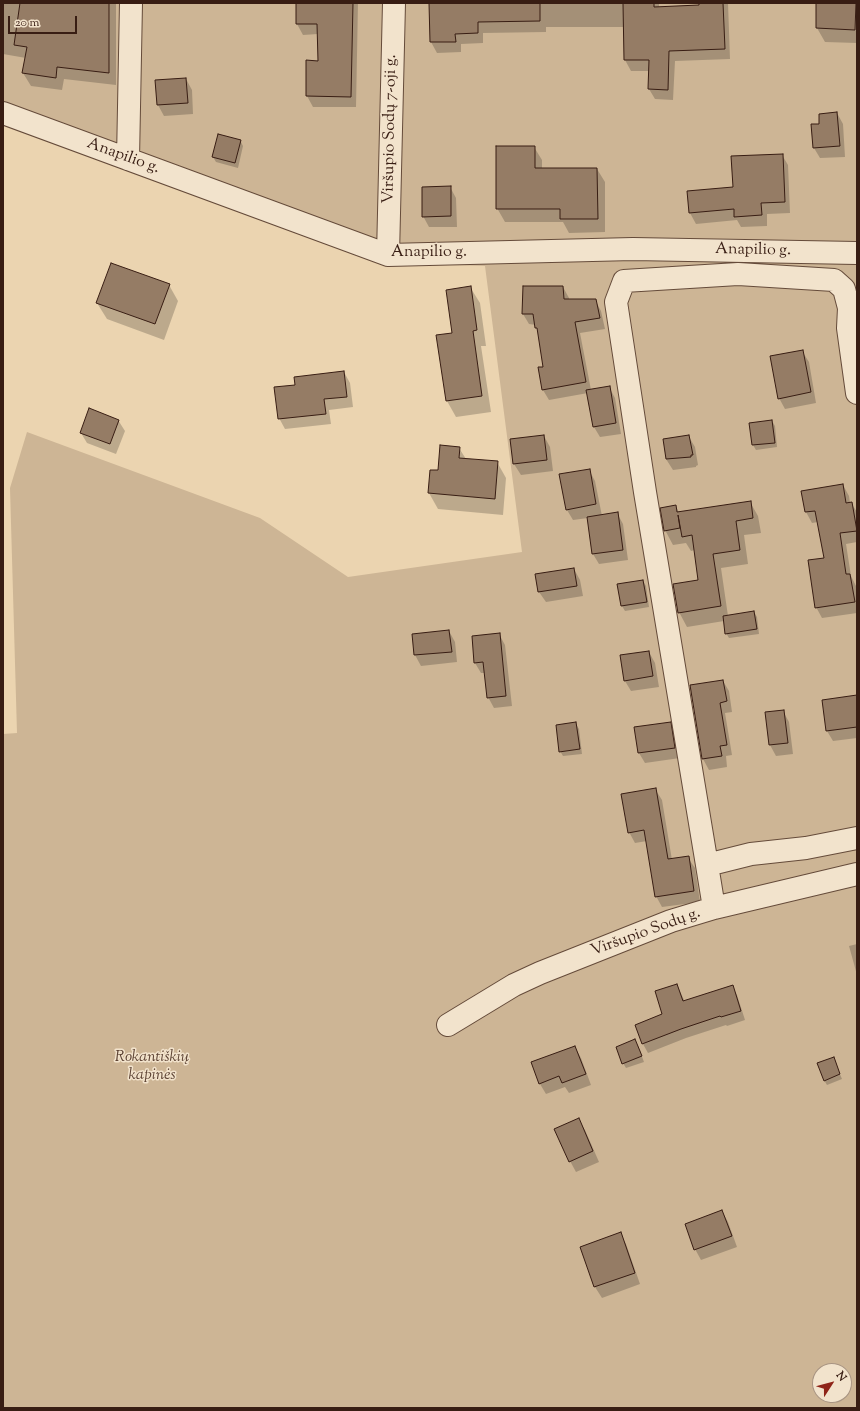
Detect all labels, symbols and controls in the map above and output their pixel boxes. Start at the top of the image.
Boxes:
scale bar [10,8,79,34]
text: 20 m [15,14,39,32]
street label: Viršupio Sodų 7-oji g. [380,54,402,204]
street label: Anapilio g. [84,135,162,179]
street label: Anapilio g. [715,241,791,261]
street label: Anapilio g. [391,243,467,263]
street label: Viršupio Sodų g. [589,904,703,962]
park label: Rokantiškių kapinės [115,1048,189,1086]
north arrow [812,1363,852,1403]
text: N [832,1368,850,1385]

